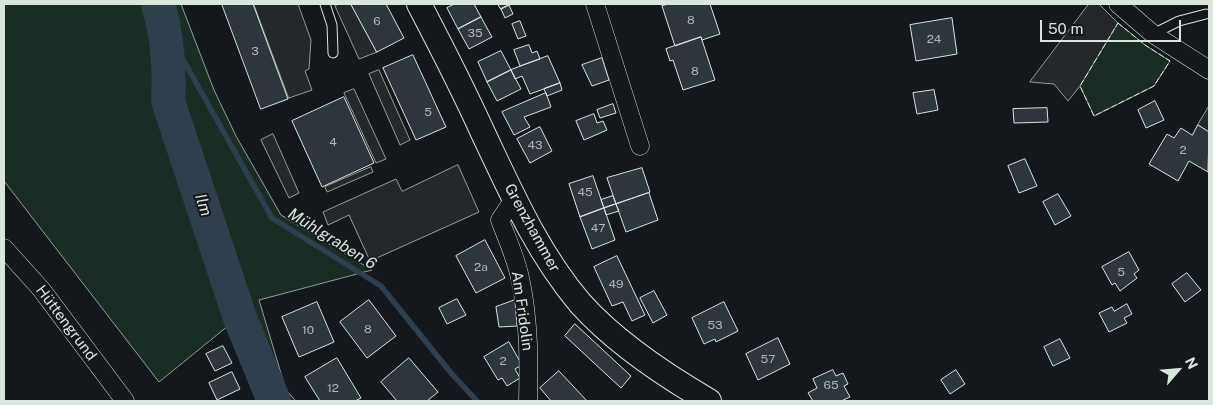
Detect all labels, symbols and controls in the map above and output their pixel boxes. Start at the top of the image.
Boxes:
scale bar [1043,10,1184,42]
house number: 8 [687,13,695,27]
house number: 6 [373,14,381,28]
text: 50 m [1048,20,1083,37]
house number: 35 [467,26,483,40]
house number: 24 [927,32,941,46]
house number: 3 [251,44,259,58]
house number: 8 [691,64,699,78]
house number: 5 [424,105,432,119]
house number: 4 [329,135,337,149]
house number: 43 [527,138,543,152]
house number: 2 [1179,143,1187,157]
street label: Grenzhammer [500,181,564,275]
house number: 45 [577,185,593,199]
water label: Ilm [190,191,216,219]
water label: Mühlgraben 6 [284,204,380,274]
house number: 47 [591,221,605,235]
house number: 2a [474,260,488,274]
house number: 5 [1117,265,1125,279]
street label: Am Fridolin [508,270,536,352]
house number: 49 [608,277,624,291]
street label: Hüttengrund [32,282,100,364]
house number: 53 [707,318,723,332]
house number: 8 [364,322,372,336]
house number: 10 [302,323,314,337]
north arrow [1153,345,1203,395]
house number: 57 [761,352,775,366]
house number: 2 [499,354,507,368]
text: N [1182,355,1201,372]
house number: 65 [823,378,839,392]
house number: 12 [327,381,339,395]

